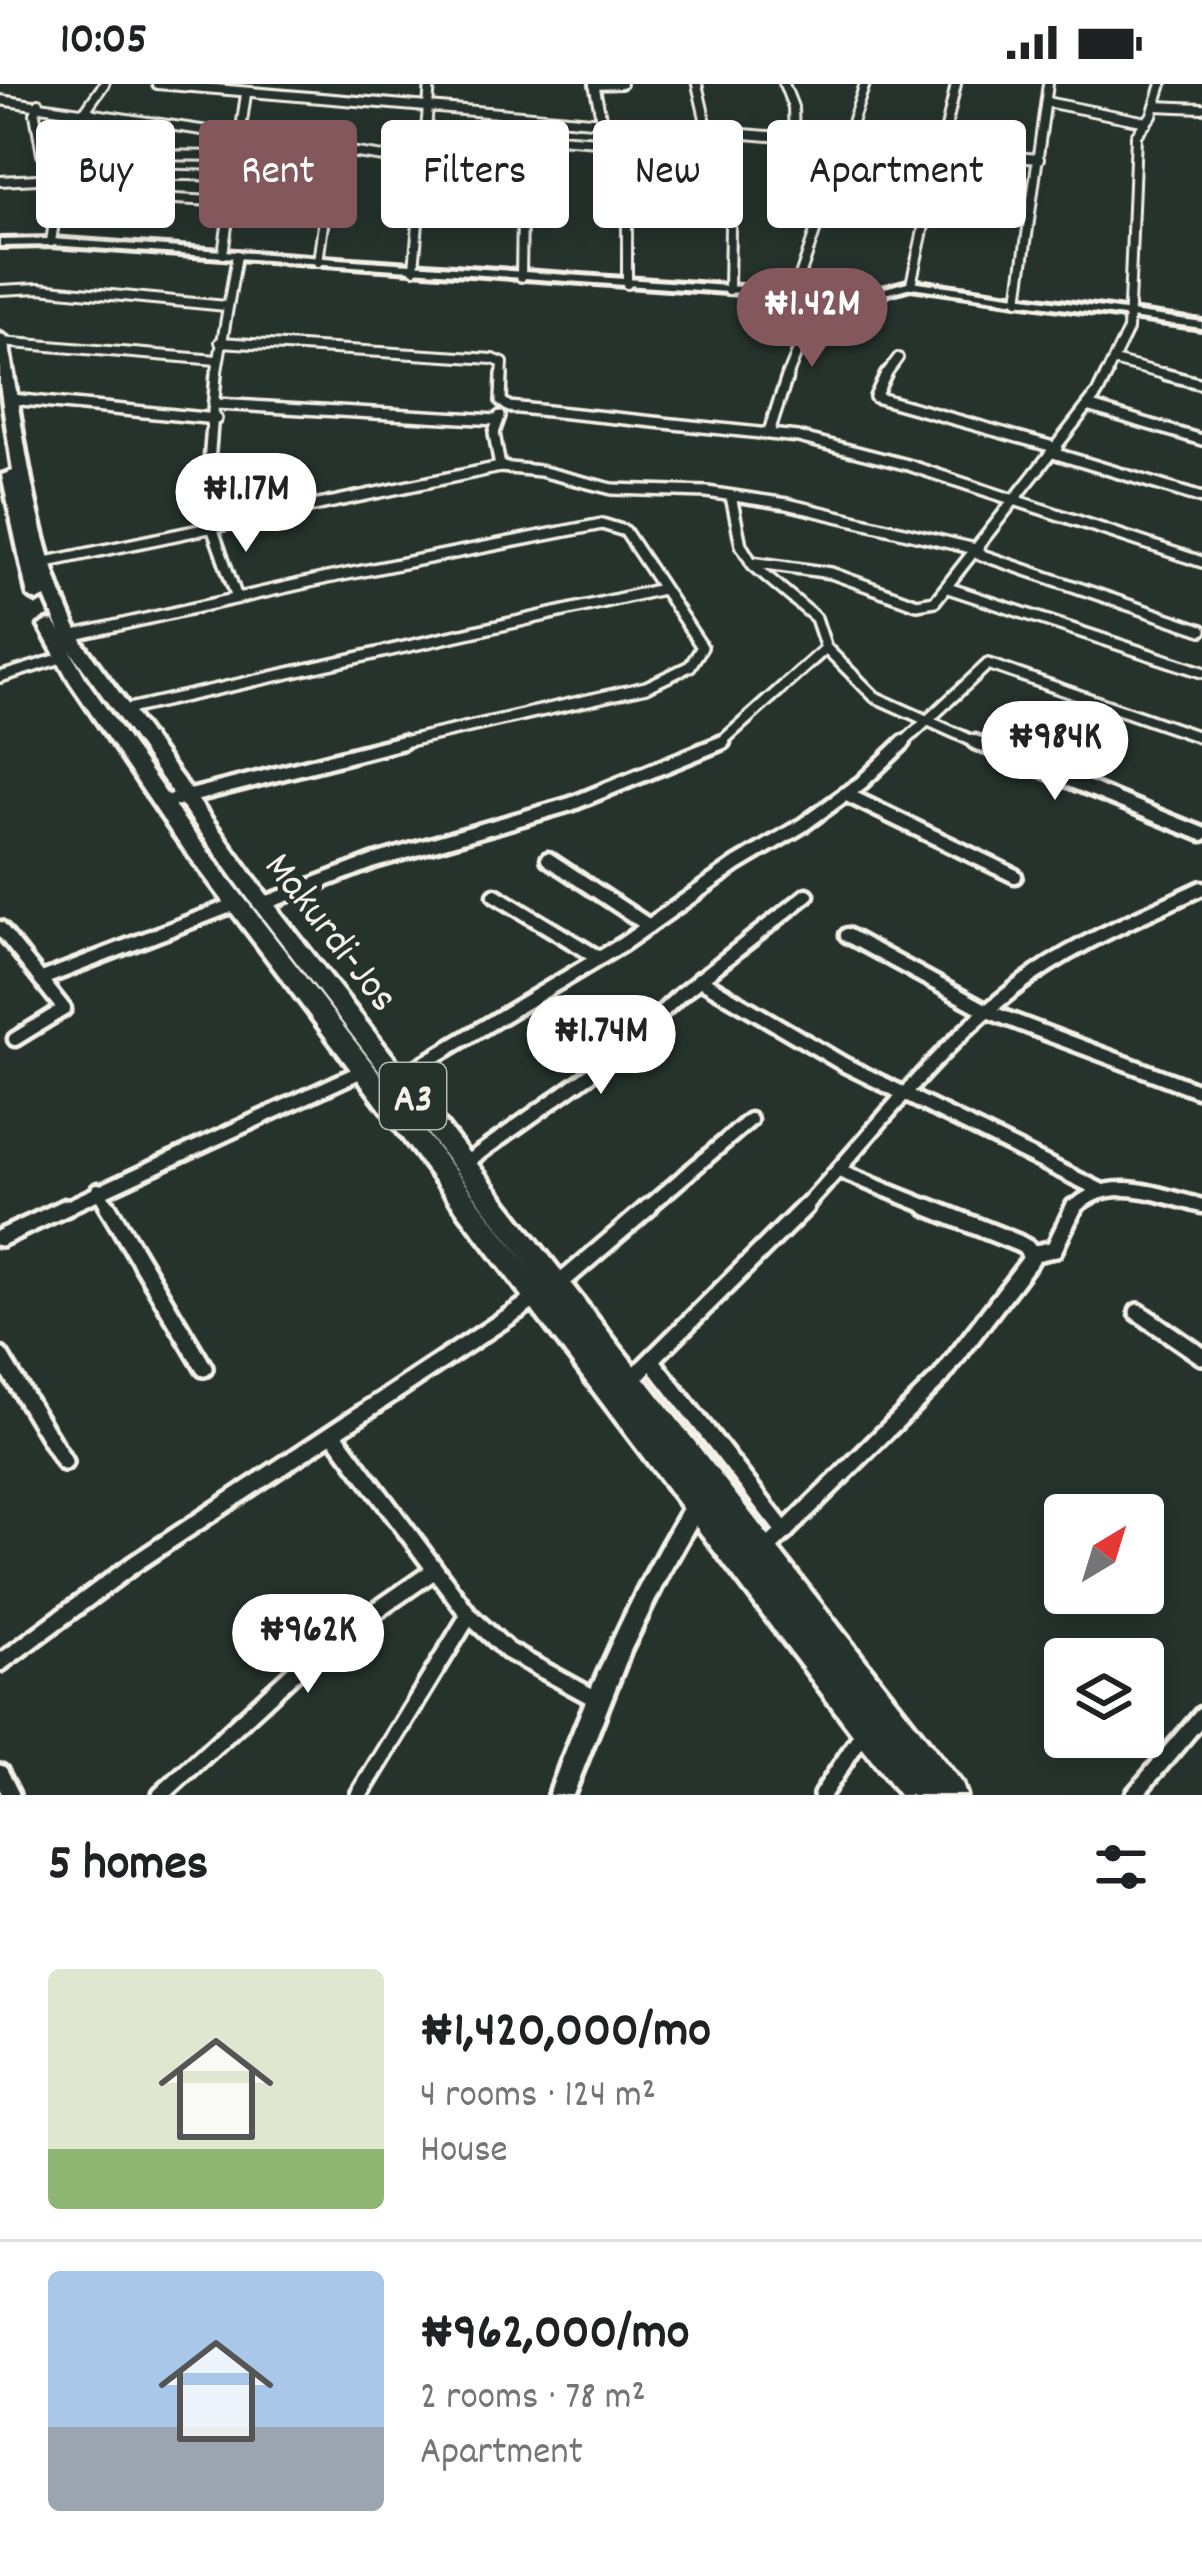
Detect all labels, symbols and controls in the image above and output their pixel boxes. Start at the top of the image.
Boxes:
text: 10:05 [60,10,147,74]
chip: Buy [36,120,175,228]
chip: Rent [199,120,357,228]
chip: Filters [381,120,569,228]
chip: New [593,120,743,228]
chip: Apartment [767,120,1026,228]
pin: ₦1.42M [714,268,910,370]
text: ₦1.42M [764,279,860,334]
pin: ₦1.17M [148,453,344,555]
text: ₦1.17M [202,464,290,519]
pin: ₦984K [971,701,1139,803]
text: ₦984K [1008,712,1102,767]
street label: Makurdi-Jos [247,842,410,1027]
pin: ₦1.74M [503,995,699,1097]
text: ₦1.74M [554,1006,648,1061]
road number: A3 [380,1063,446,1129]
north arrow [1044,1494,1164,1614]
map controls [1044,1494,1164,1758]
pin: ₦962K [224,1594,392,1696]
text: ₦962K [259,1605,357,1660]
button: layers [1044,1638,1164,1758]
text: 5 homes [48,1831,208,1903]
icon: filters [1088,1834,1154,1900]
text: ₦1,420,000/mo [420,1998,711,2070]
icon: home [144,2017,288,2161]
text: 4 rooms · 124 m² [420,2070,656,2125]
text: House [420,2125,508,2180]
text: ₦962,000/mo [420,2300,690,2372]
icon: home [144,2319,288,2463]
text: 2 rooms · 78 m² [420,2372,646,2427]
text: Apartment [420,2427,583,2482]

